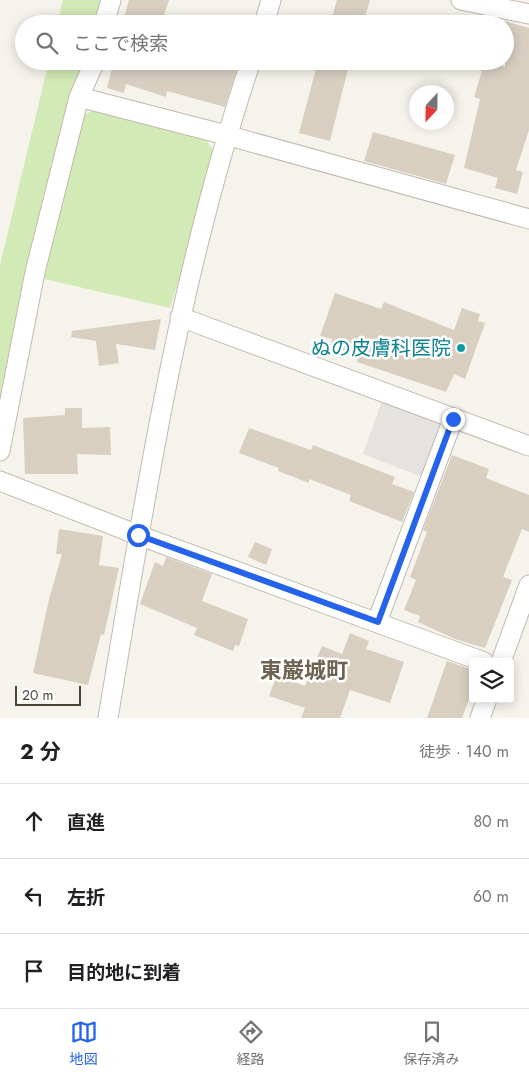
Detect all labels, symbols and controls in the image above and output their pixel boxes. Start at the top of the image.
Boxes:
search box [15,15,514,70]
icon: search [33,29,61,57]
text: ここで検索 [73,30,168,57]
north arrow [409,85,454,130]
place label: ぬの皮膚科医院 [311,334,451,363]
marker: ぬの皮膚科医院 [455,342,467,354]
route end [442,408,465,431]
route start [127,524,150,547]
district label: 東巌城町 [260,654,348,686]
map controls [469,658,514,703]
button: layers [469,658,514,703]
scale bar [15,683,81,706]
text: 20 m [22,685,54,705]
text: 2 分 [20,737,61,767]
text: 徒歩 · 140 m [419,740,509,763]
icon: ahead [20,807,48,835]
text: 直進 [67,809,105,836]
text: 80 m [473,810,509,833]
icon: left [20,882,48,910]
text: 左折 [67,884,105,911]
text: 60 m [473,885,509,908]
icon: arrive [20,957,48,985]
text: 目的地に到着 [67,959,181,986]
tab: 地図 [70,1018,98,1069]
tab: 経路 [237,1018,265,1069]
tab: 保存済み [404,1018,460,1069]

